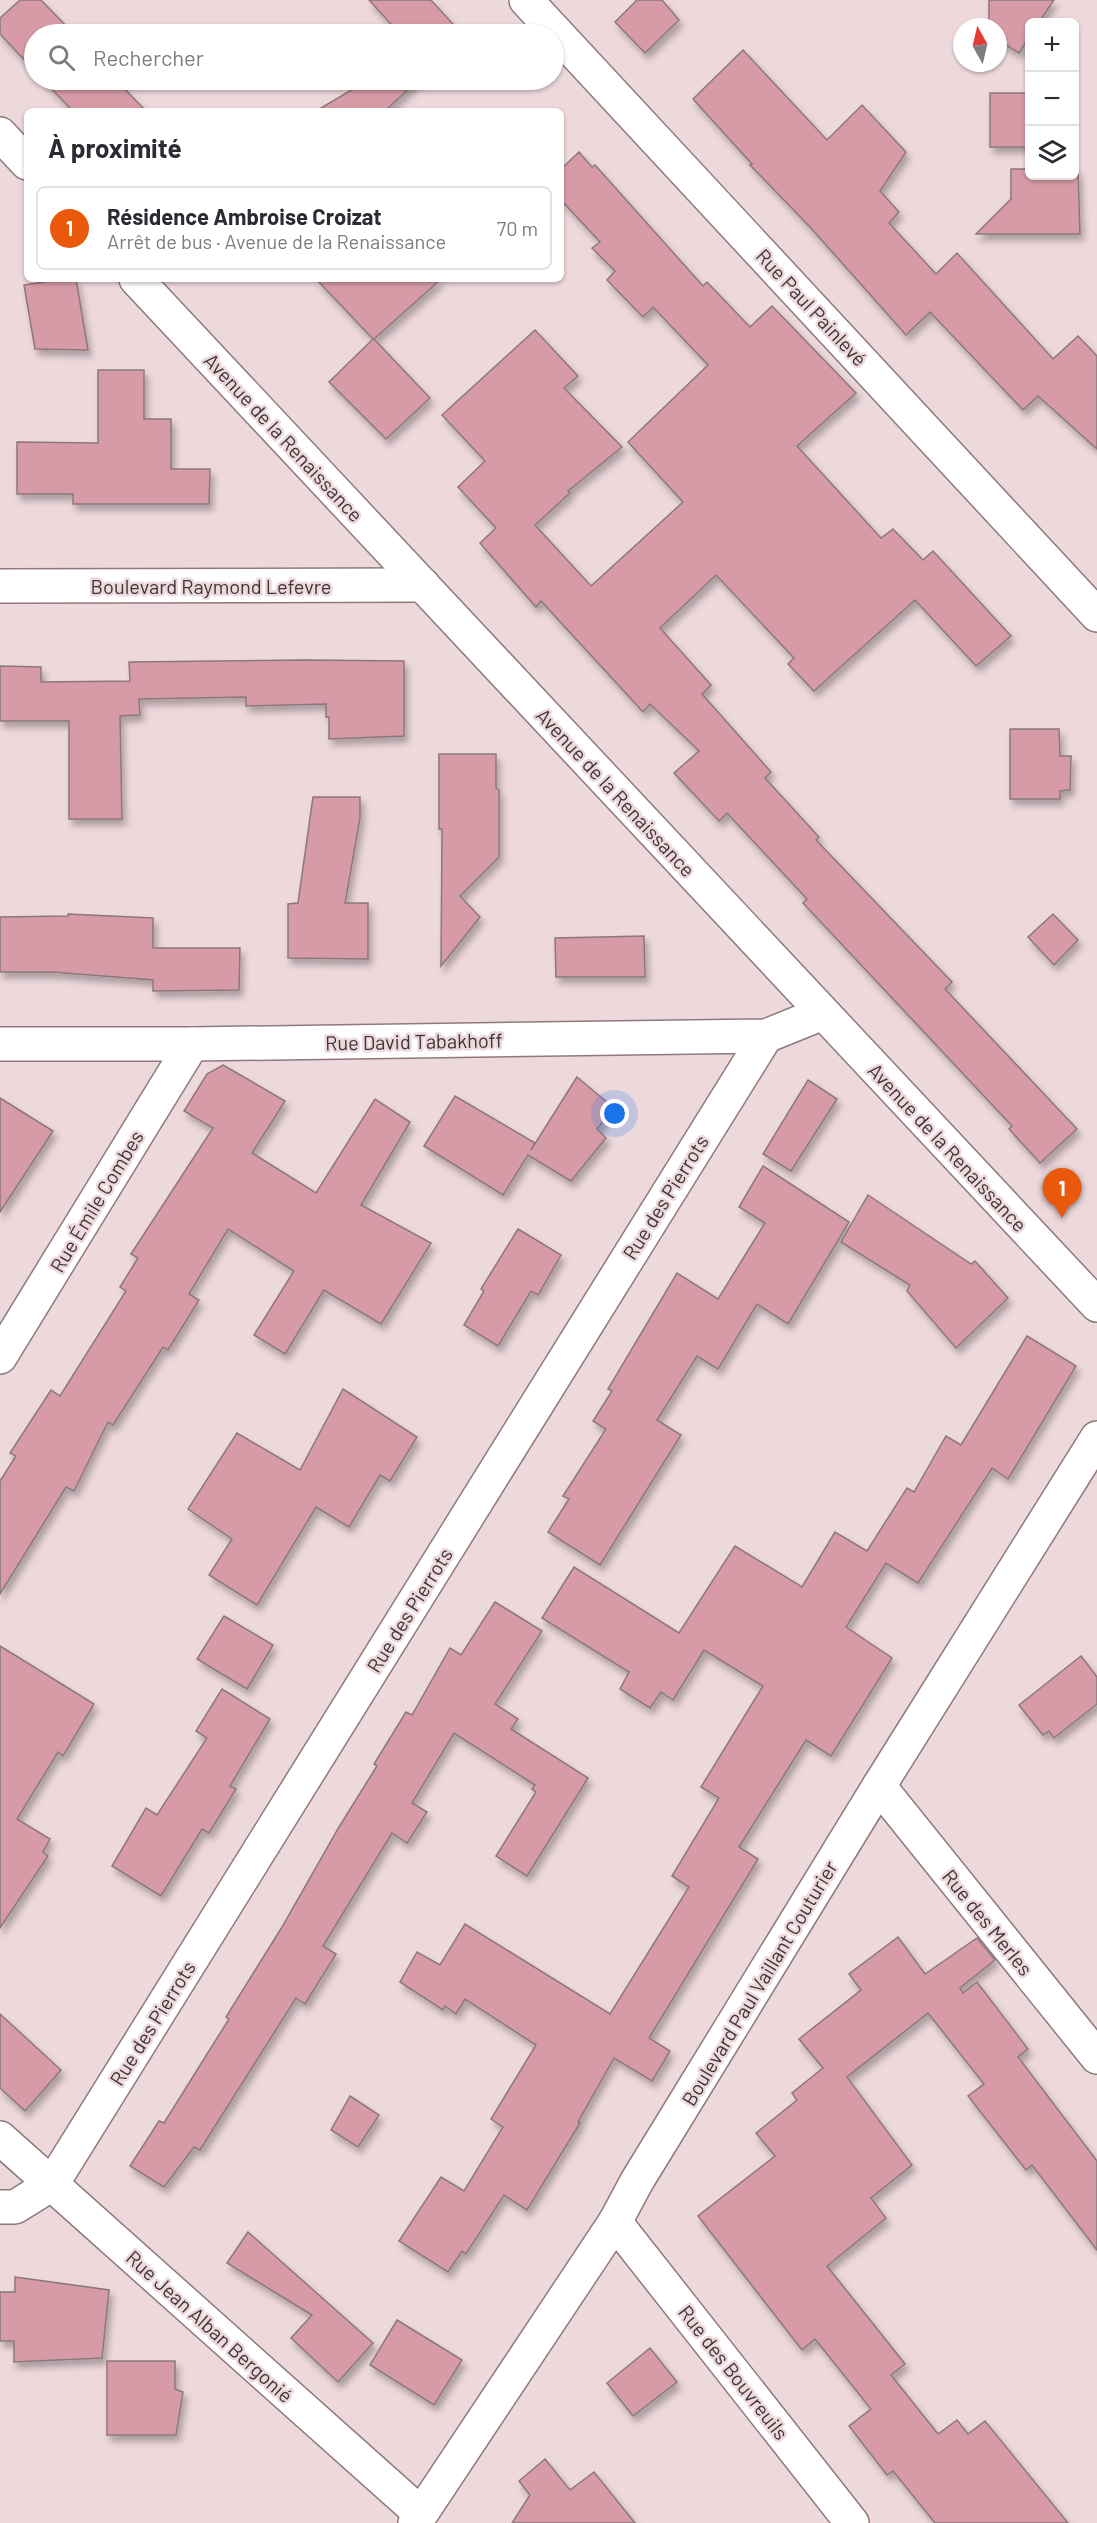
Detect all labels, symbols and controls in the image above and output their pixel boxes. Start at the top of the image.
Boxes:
north arrow [953,18,1007,72]
map controls [1025,18,1079,180]
button: + [1025,18,1079,72]
search box [24,24,564,90]
icon: search [45,41,78,74]
text: Rechercher [93,44,204,70]
button: − [1025,72,1079,126]
button: layers [1025,126,1079,180]
text: À proximité [48,132,182,163]
text: Résidence Ambroise Croizat [107,203,382,229]
text: 1 [66,216,73,240]
text: 70 m [497,216,538,240]
text: Arrêt de bus · Avenue de la Renaissance [107,229,446,253]
street label: Rue Paul Painlevé [752,243,872,371]
street label: Avenue de la Renaissance [200,348,368,526]
street label: Boulevard Raymond Lefevre [91,574,331,598]
street label: Avenue de la Renaissance [532,703,700,881]
street label: Rue David Tabakhoff [325,1027,503,1055]
street label: Avenue de la Renaissance [864,1058,1032,1236]
your location [600,1099,629,1128]
street label: Rue Émile Combes [44,1126,148,1276]
street label: Rue des Pierrots [617,1130,713,1264]
pin: 1 [1042,1168,1082,1218]
street label: Rue des Pierrots [361,1543,457,1677]
street label: Boulevard Paul Vaillant Couturier [676,1856,842,2110]
street label: Rue des Merles [938,1864,1038,1980]
street label: Rue des Pierrots [104,1956,200,2090]
street label: Rue Jean Alban Bergonié [122,2245,298,2407]
street label: Rue des Bouvreuils [674,2300,794,2444]

